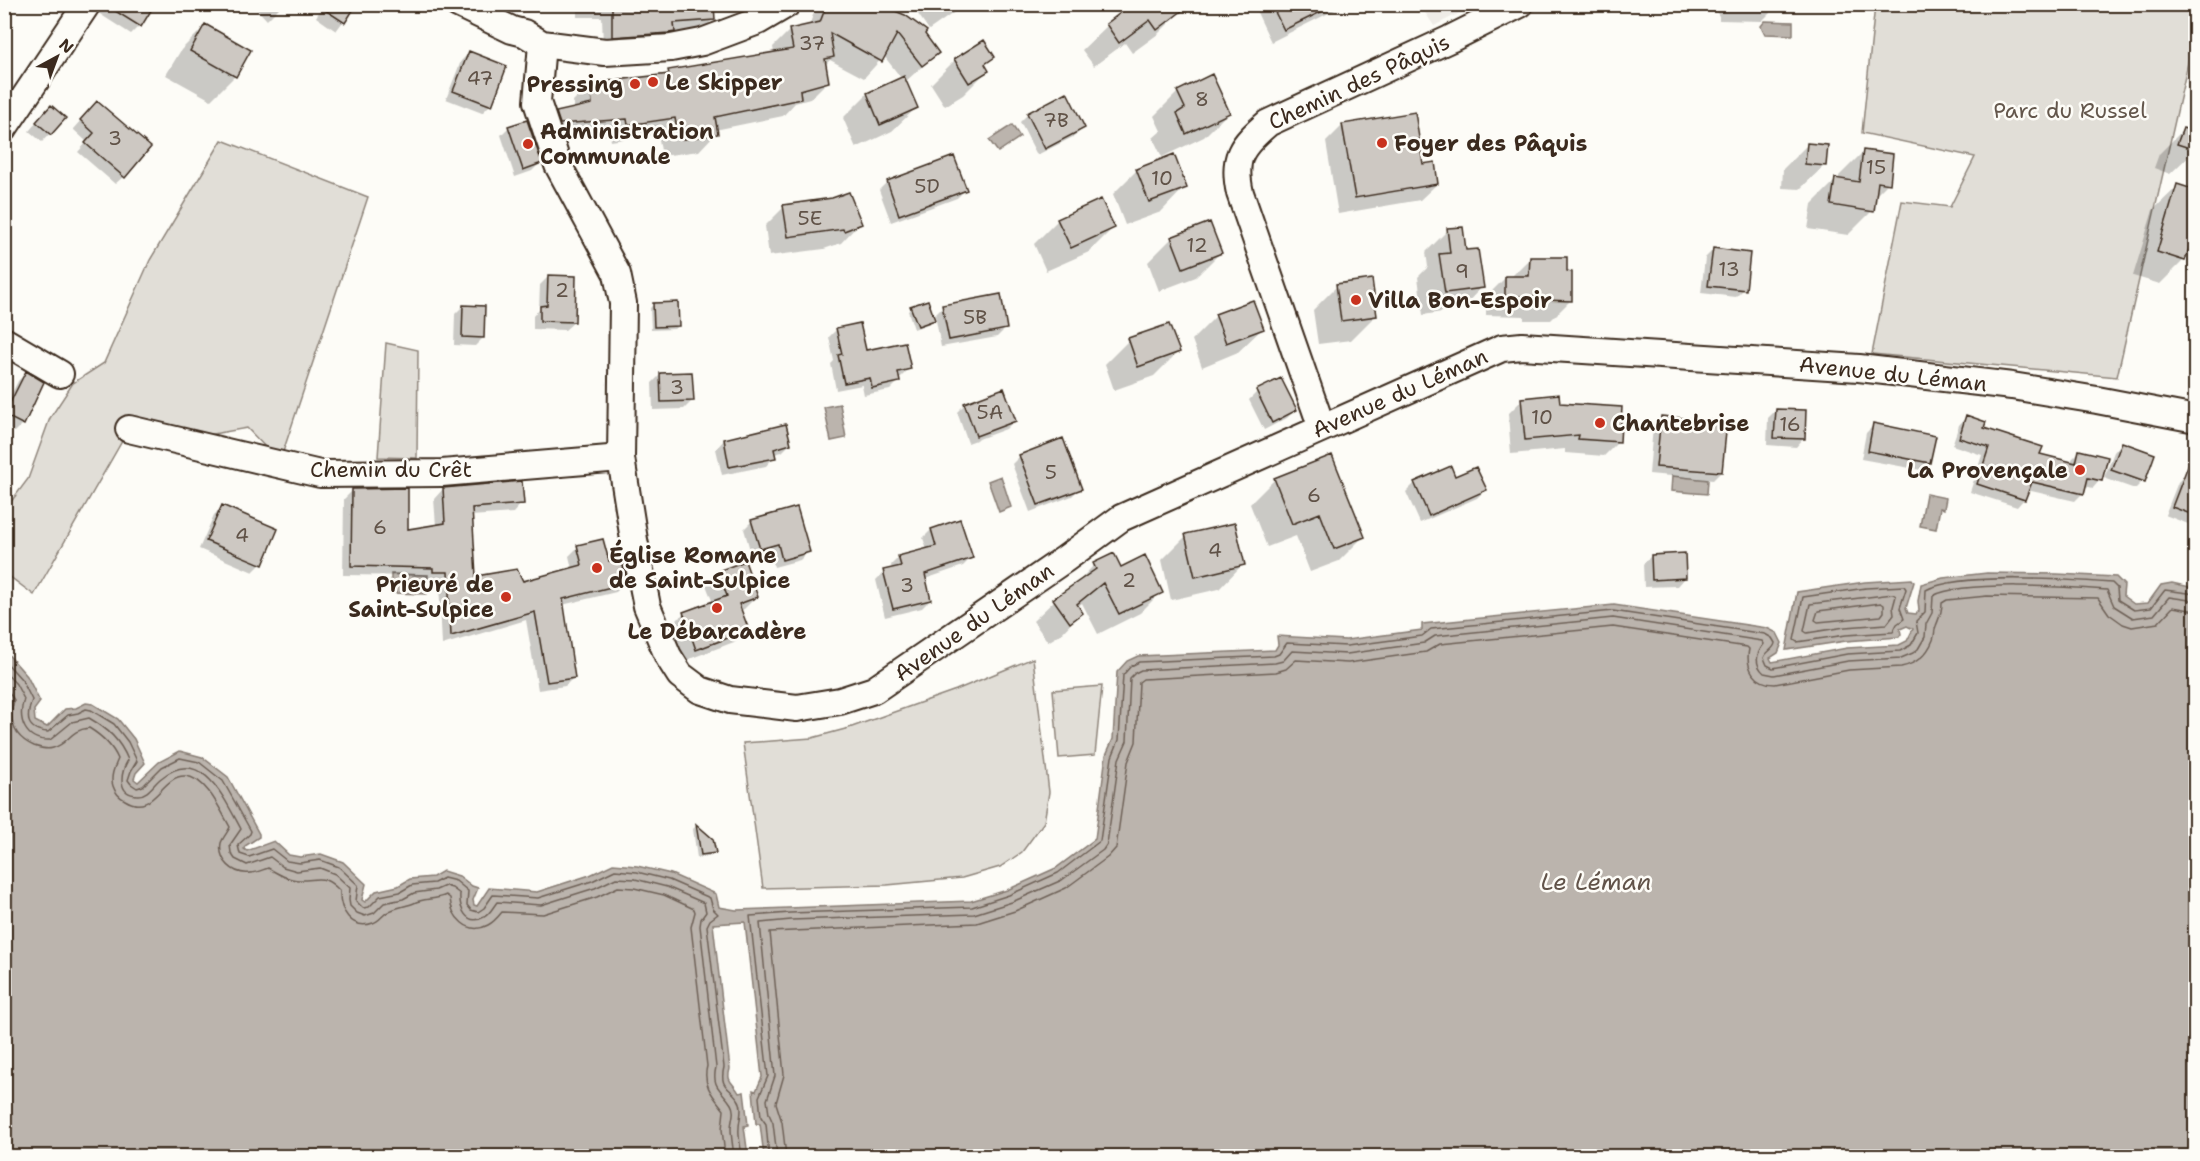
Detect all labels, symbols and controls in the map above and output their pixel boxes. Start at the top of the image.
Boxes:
north arrow [27,27,87,87]
street label: Chemin des Pâquis [1264,27,1454,137]
house number: 37 [799,30,825,56]
text: N [55,34,78,58]
house number: 47 [467,65,493,91]
place label: Le Skipper [665,68,783,97]
place label: Pressing [527,70,623,99]
marker: Le Skipper [646,75,660,89]
marker: Pressing [628,77,642,91]
house number: 8 [1195,86,1209,112]
park label: Parc du Russel [1993,96,2147,125]
house number: 7B [1043,107,1069,133]
place label: Administration Communale [540,117,714,171]
house number: 3 [108,125,122,151]
place label: Foyer des Pâquis [1394,129,1587,158]
marker: Foyer des Pâquis [1375,136,1389,150]
marker: Administration Communale [521,137,535,151]
house number: 15 [1866,154,1886,180]
house number: 10 [1151,165,1173,191]
house number: 5D [914,173,940,199]
house number: 5E [798,205,822,231]
house number: 12 [1186,232,1208,258]
house number: 13 [1718,256,1740,282]
house number: 9 [1455,258,1469,284]
house number: 2 [555,277,569,303]
place label: Villa Bon-Espoir [1368,286,1552,315]
marker: Villa Bon-Espoir [1349,293,1363,307]
house number: 5B [963,304,987,330]
street label: Avenue du Léman [1308,341,1492,445]
street label: Avenue du Léman [1798,350,1988,398]
house number: 3 [670,374,684,400]
house number: 5A [977,399,1003,425]
house number: 10 [1531,404,1553,430]
place label: Chantebrise [1612,409,1750,438]
house number: 16 [1779,411,1801,437]
marker: Chantebrise [1593,416,1607,430]
street label: Chemin du Crêt [310,455,472,484]
place label: La Provençale [1907,456,2068,485]
house number: 5 [1045,459,1057,485]
marker: La Provençale [2073,463,2087,477]
house number: 6 [1307,482,1321,508]
house number: 6 [373,514,387,540]
house number: 4 [235,522,249,548]
house number: 4 [1208,537,1222,563]
place label: Église Romane de Saint-Sulpice [609,539,791,595]
street label: Avenue du Léman [888,556,1060,688]
marker: Église Romane de Saint-Sulpice [590,561,604,575]
house number: 2 [1122,567,1136,593]
place label: Prieuré de Saint-Sulpice [348,570,494,624]
house number: 3 [900,572,914,598]
marker: Prieuré de Saint-Sulpice [499,590,513,604]
marker: Le Débarcadère [710,601,724,615]
place label: Le Débarcadère [628,617,806,646]
water label: Le Léman [1540,866,1652,898]

